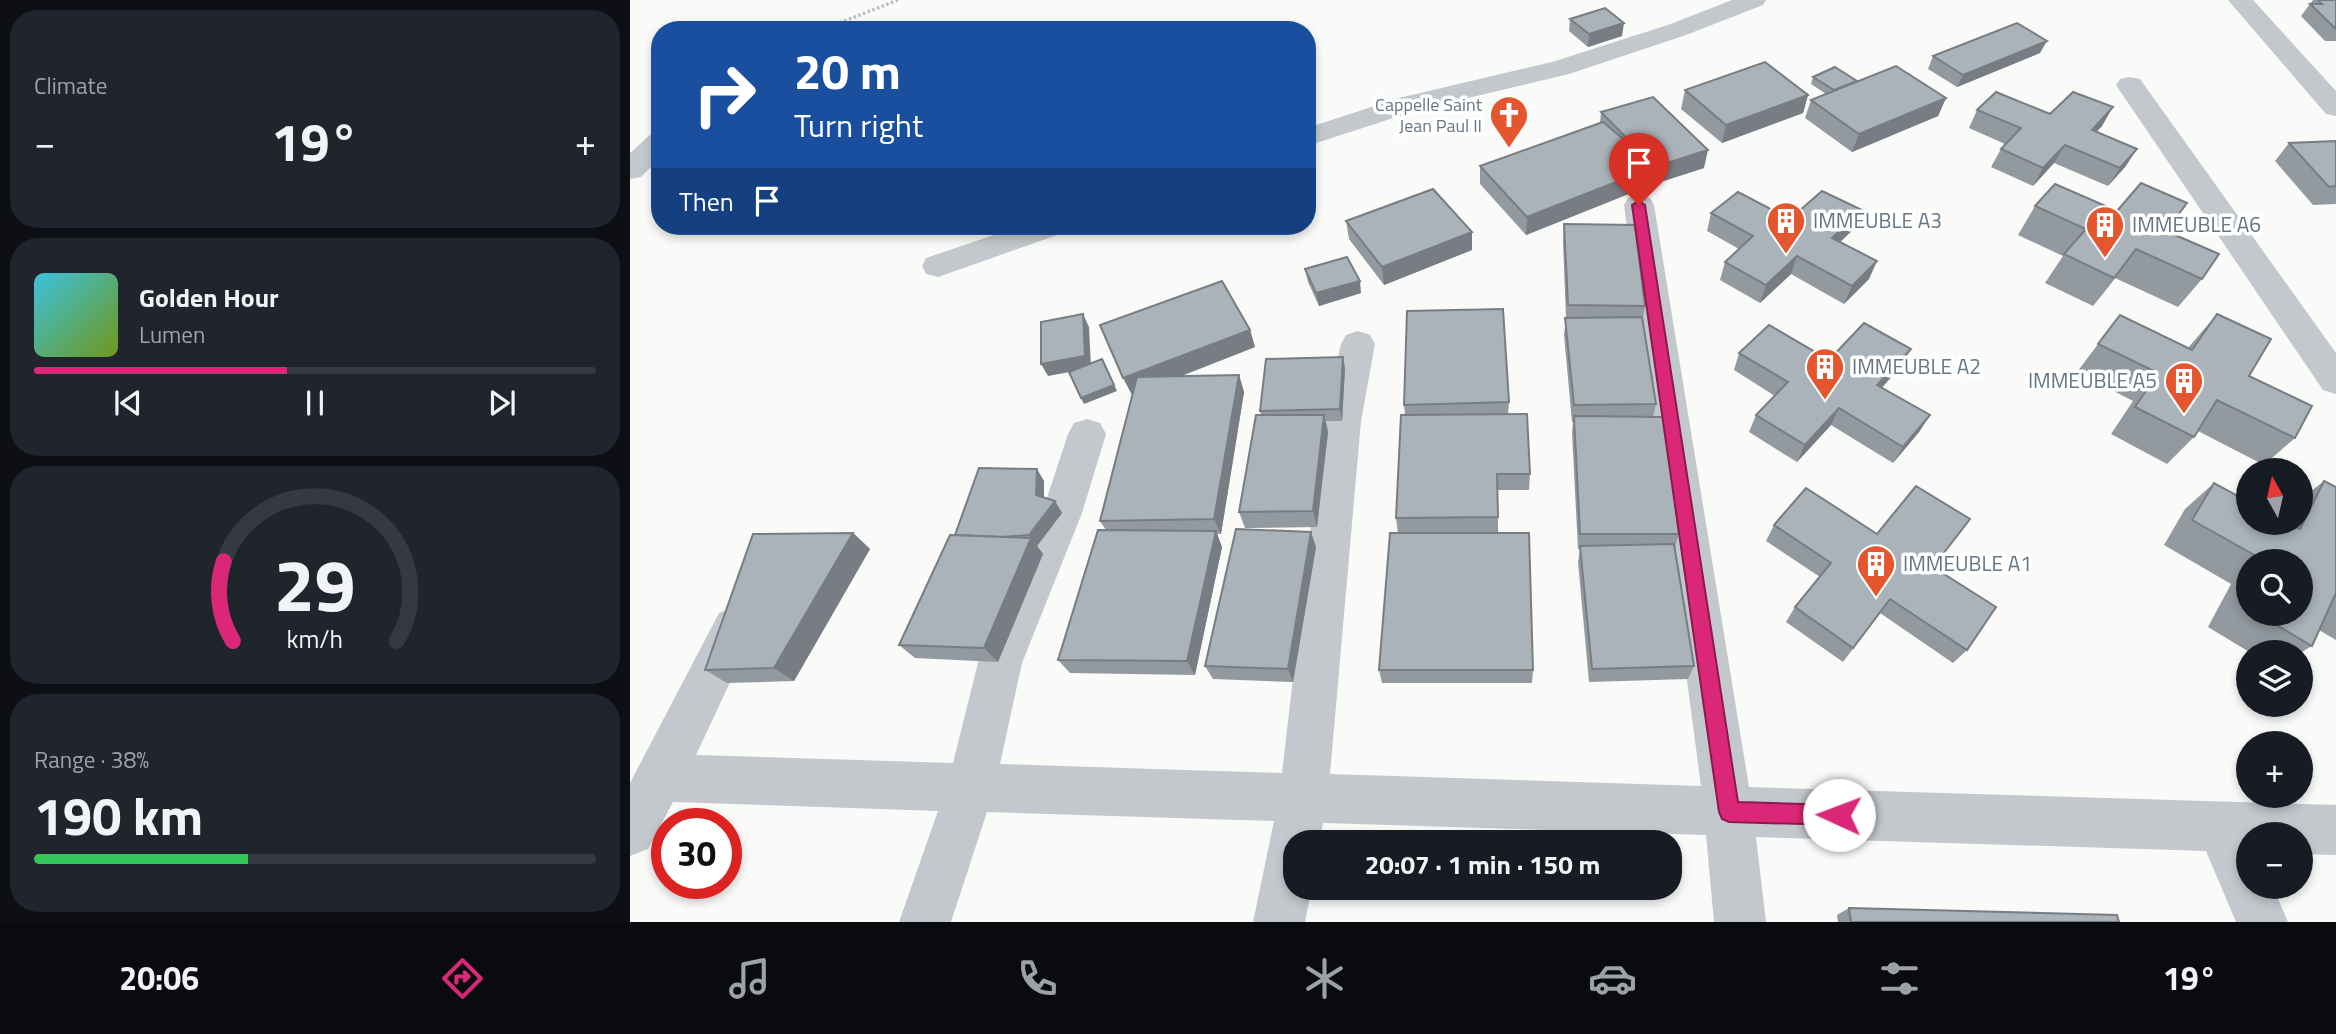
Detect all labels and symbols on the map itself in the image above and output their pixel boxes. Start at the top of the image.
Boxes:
place label: Cappelle Saint Jean Paul II [1375,91,1483,139]
church icon: Cappelle Saint Jean Paul II [1488,94,1530,149]
pin [1609,133,1669,205]
building icon: IMMEUBLE A3 [1765,200,1807,255]
place label: IMMEUBLE A3 [1813,204,1942,236]
building icon: IMMEUBLE A6 [2084,204,2126,259]
place label: IMMEUBLE A6 [2132,208,2261,240]
building icon: IMMEUBLE A2 [1804,346,1846,401]
place label: IMMEUBLE A2 [1852,350,1981,382]
building icon: IMMEUBLE A5 [2163,360,2205,415]
place label: IMMEUBLE A5 [2028,364,2157,396]
north arrow [2236,458,2314,536]
building icon: IMMEUBLE A1 [1855,543,1897,598]
place label: IMMEUBLE A1 [1903,547,2032,579]
position arrow [1802,778,1876,852]
speed limit sign: 30 [651,808,742,899]

